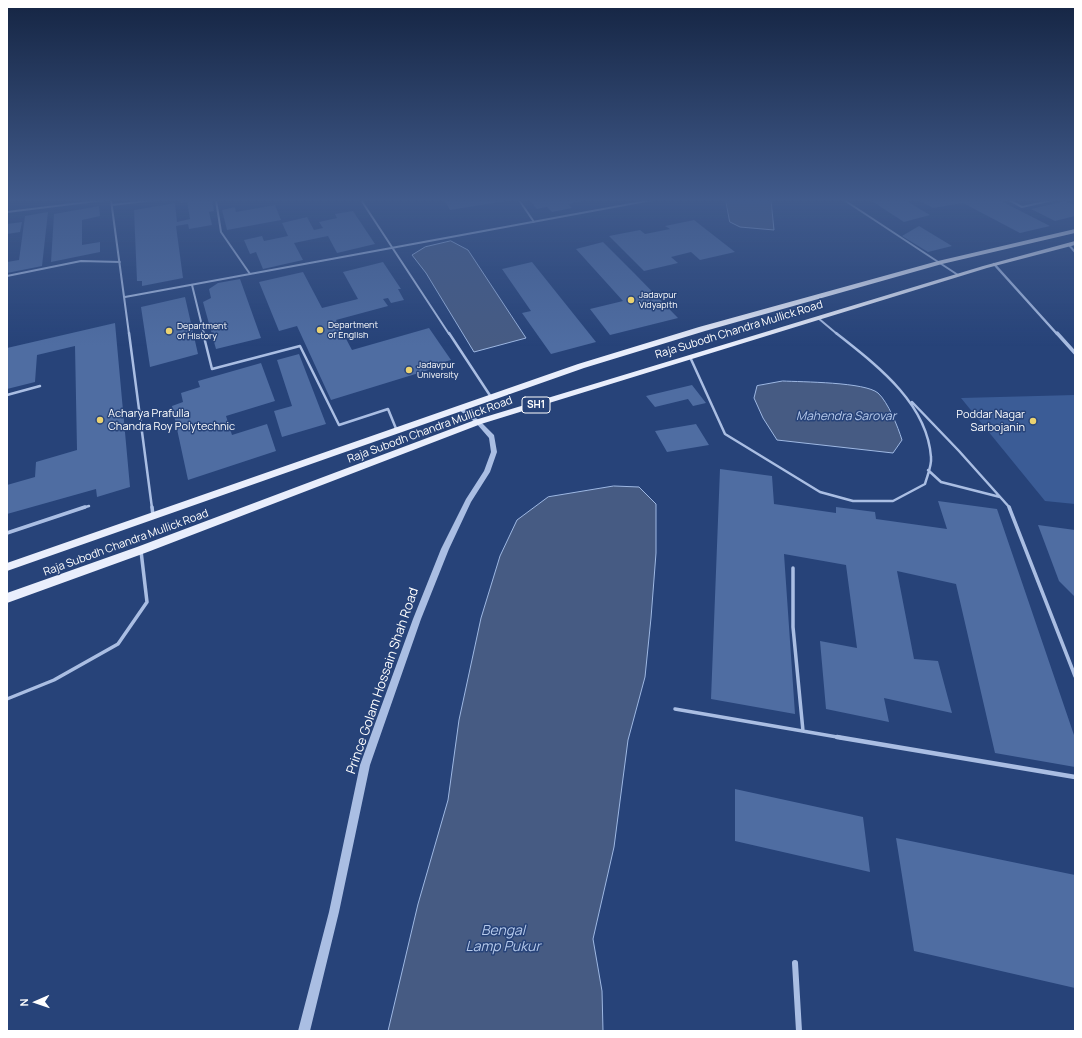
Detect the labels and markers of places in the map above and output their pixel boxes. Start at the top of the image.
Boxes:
place label: Jadavpur Vidyapith [639,290,678,311]
marker: Jadavpur Vidyapith [626,295,636,305]
place label: Department of English [328,320,378,341]
place label: Department of History [177,321,227,342]
marker: Department of English [315,325,325,335]
marker: Department of History [164,326,174,336]
place label: Jadavpur University [417,360,459,381]
marker: Jadavpur University [404,365,414,375]
place label: Acharya Prafulla Chandra Roy Polytechnic [108,407,235,433]
place label: Poddar Nagar Sarbojanin [956,408,1025,434]
marker: Acharya Prafulla Chandra Roy Polytechnic [95,415,105,425]
marker: Poddar Nagar Sarbojanin [1028,416,1038,426]

